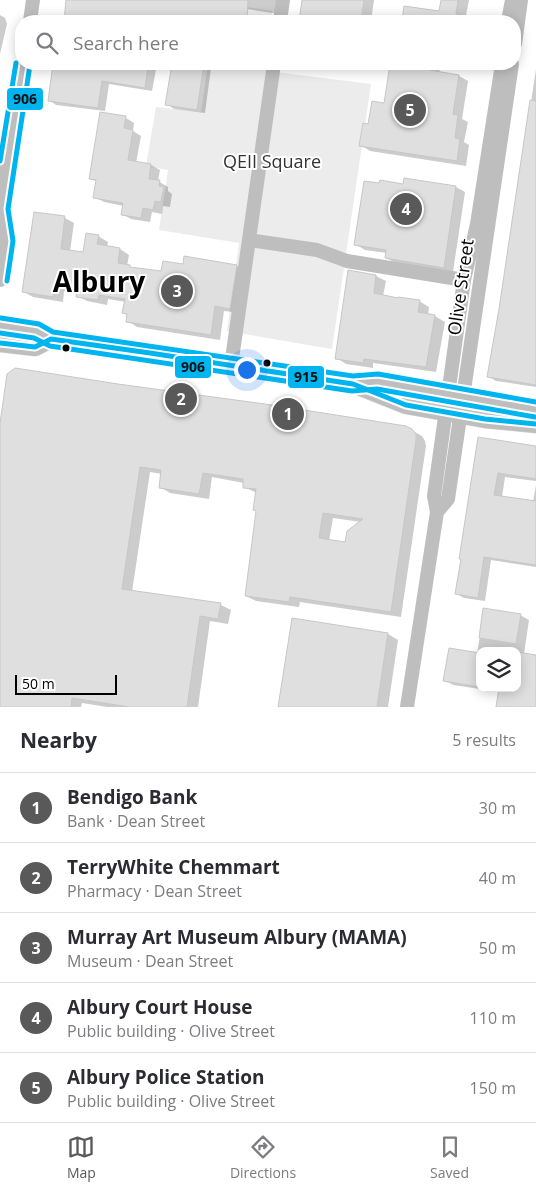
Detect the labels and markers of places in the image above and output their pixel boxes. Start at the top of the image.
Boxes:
pin: 5 [394,91,426,129]
pin: 4 [390,190,422,228]
pin: 3 [161,272,193,310]
unlabelled marker [61,343,71,353]
unlabelled marker [262,358,272,368]
pin: 2 [165,380,197,418]
pin: 1 [272,395,304,433]

